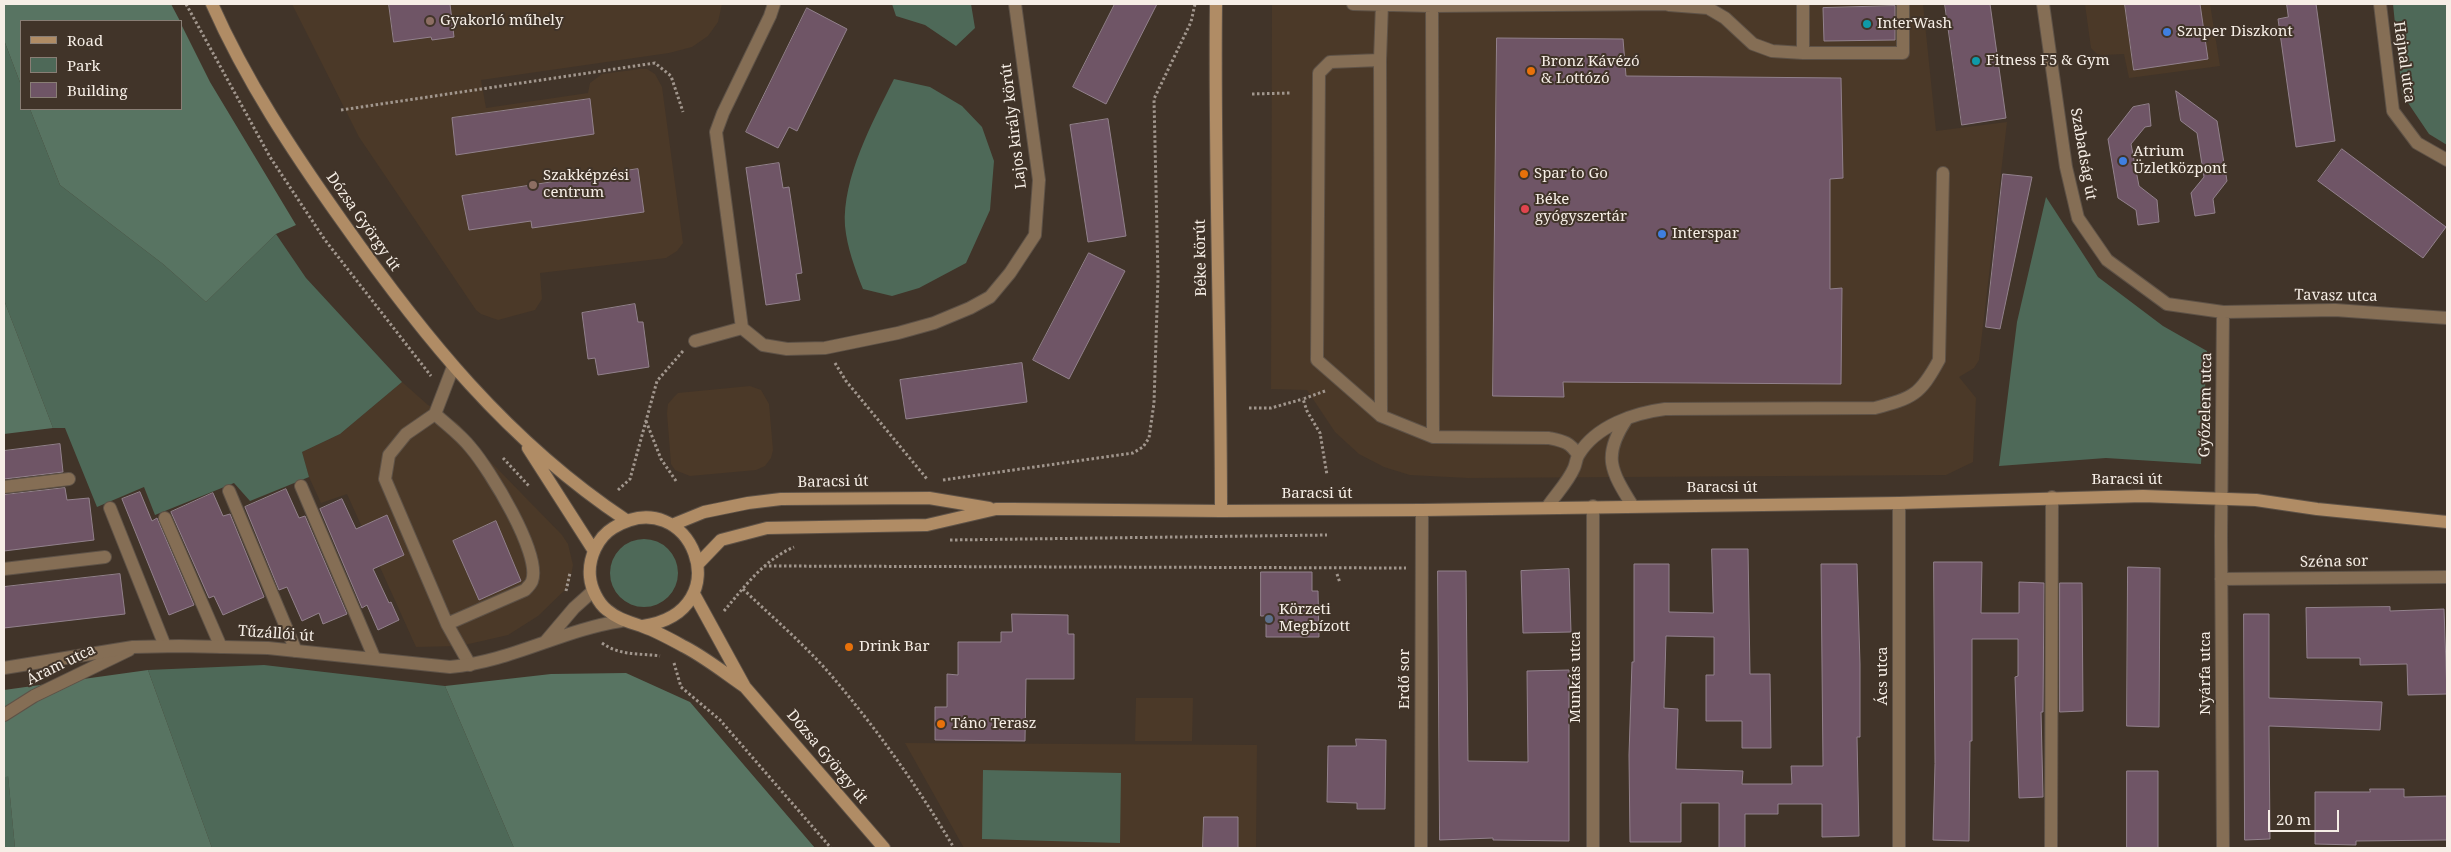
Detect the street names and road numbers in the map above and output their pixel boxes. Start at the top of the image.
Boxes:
street label: Hajnal utca [2389,20,2419,104]
street label: Lajos király körút [997,62,1031,190]
street label: Szabadság út [2066,107,2100,201]
street label: Dózsa György út [322,169,404,275]
street label: Béke körút [1191,219,1211,297]
street label: Tavasz utca [2294,286,2378,306]
street label: Győzelem utca [2196,352,2216,458]
street label: Baracsi út [2091,471,2163,489]
street label: Baracsi út [797,472,869,492]
street label: Baracsi út [1686,479,1758,497]
street label: Baracsi út [1281,485,1353,503]
street label: Széna sor [2300,552,2368,572]
street label: Tűzállói út [237,622,315,646]
street label: Munkás utca [1567,631,1585,723]
street label: Nyárfa utca [2197,631,2215,715]
street label: Áram utca [24,641,98,689]
street label: Ács utca [1874,647,1892,705]
street label: Erdő sor [1396,649,1414,709]
street label: Dózsa György út [783,707,871,807]

